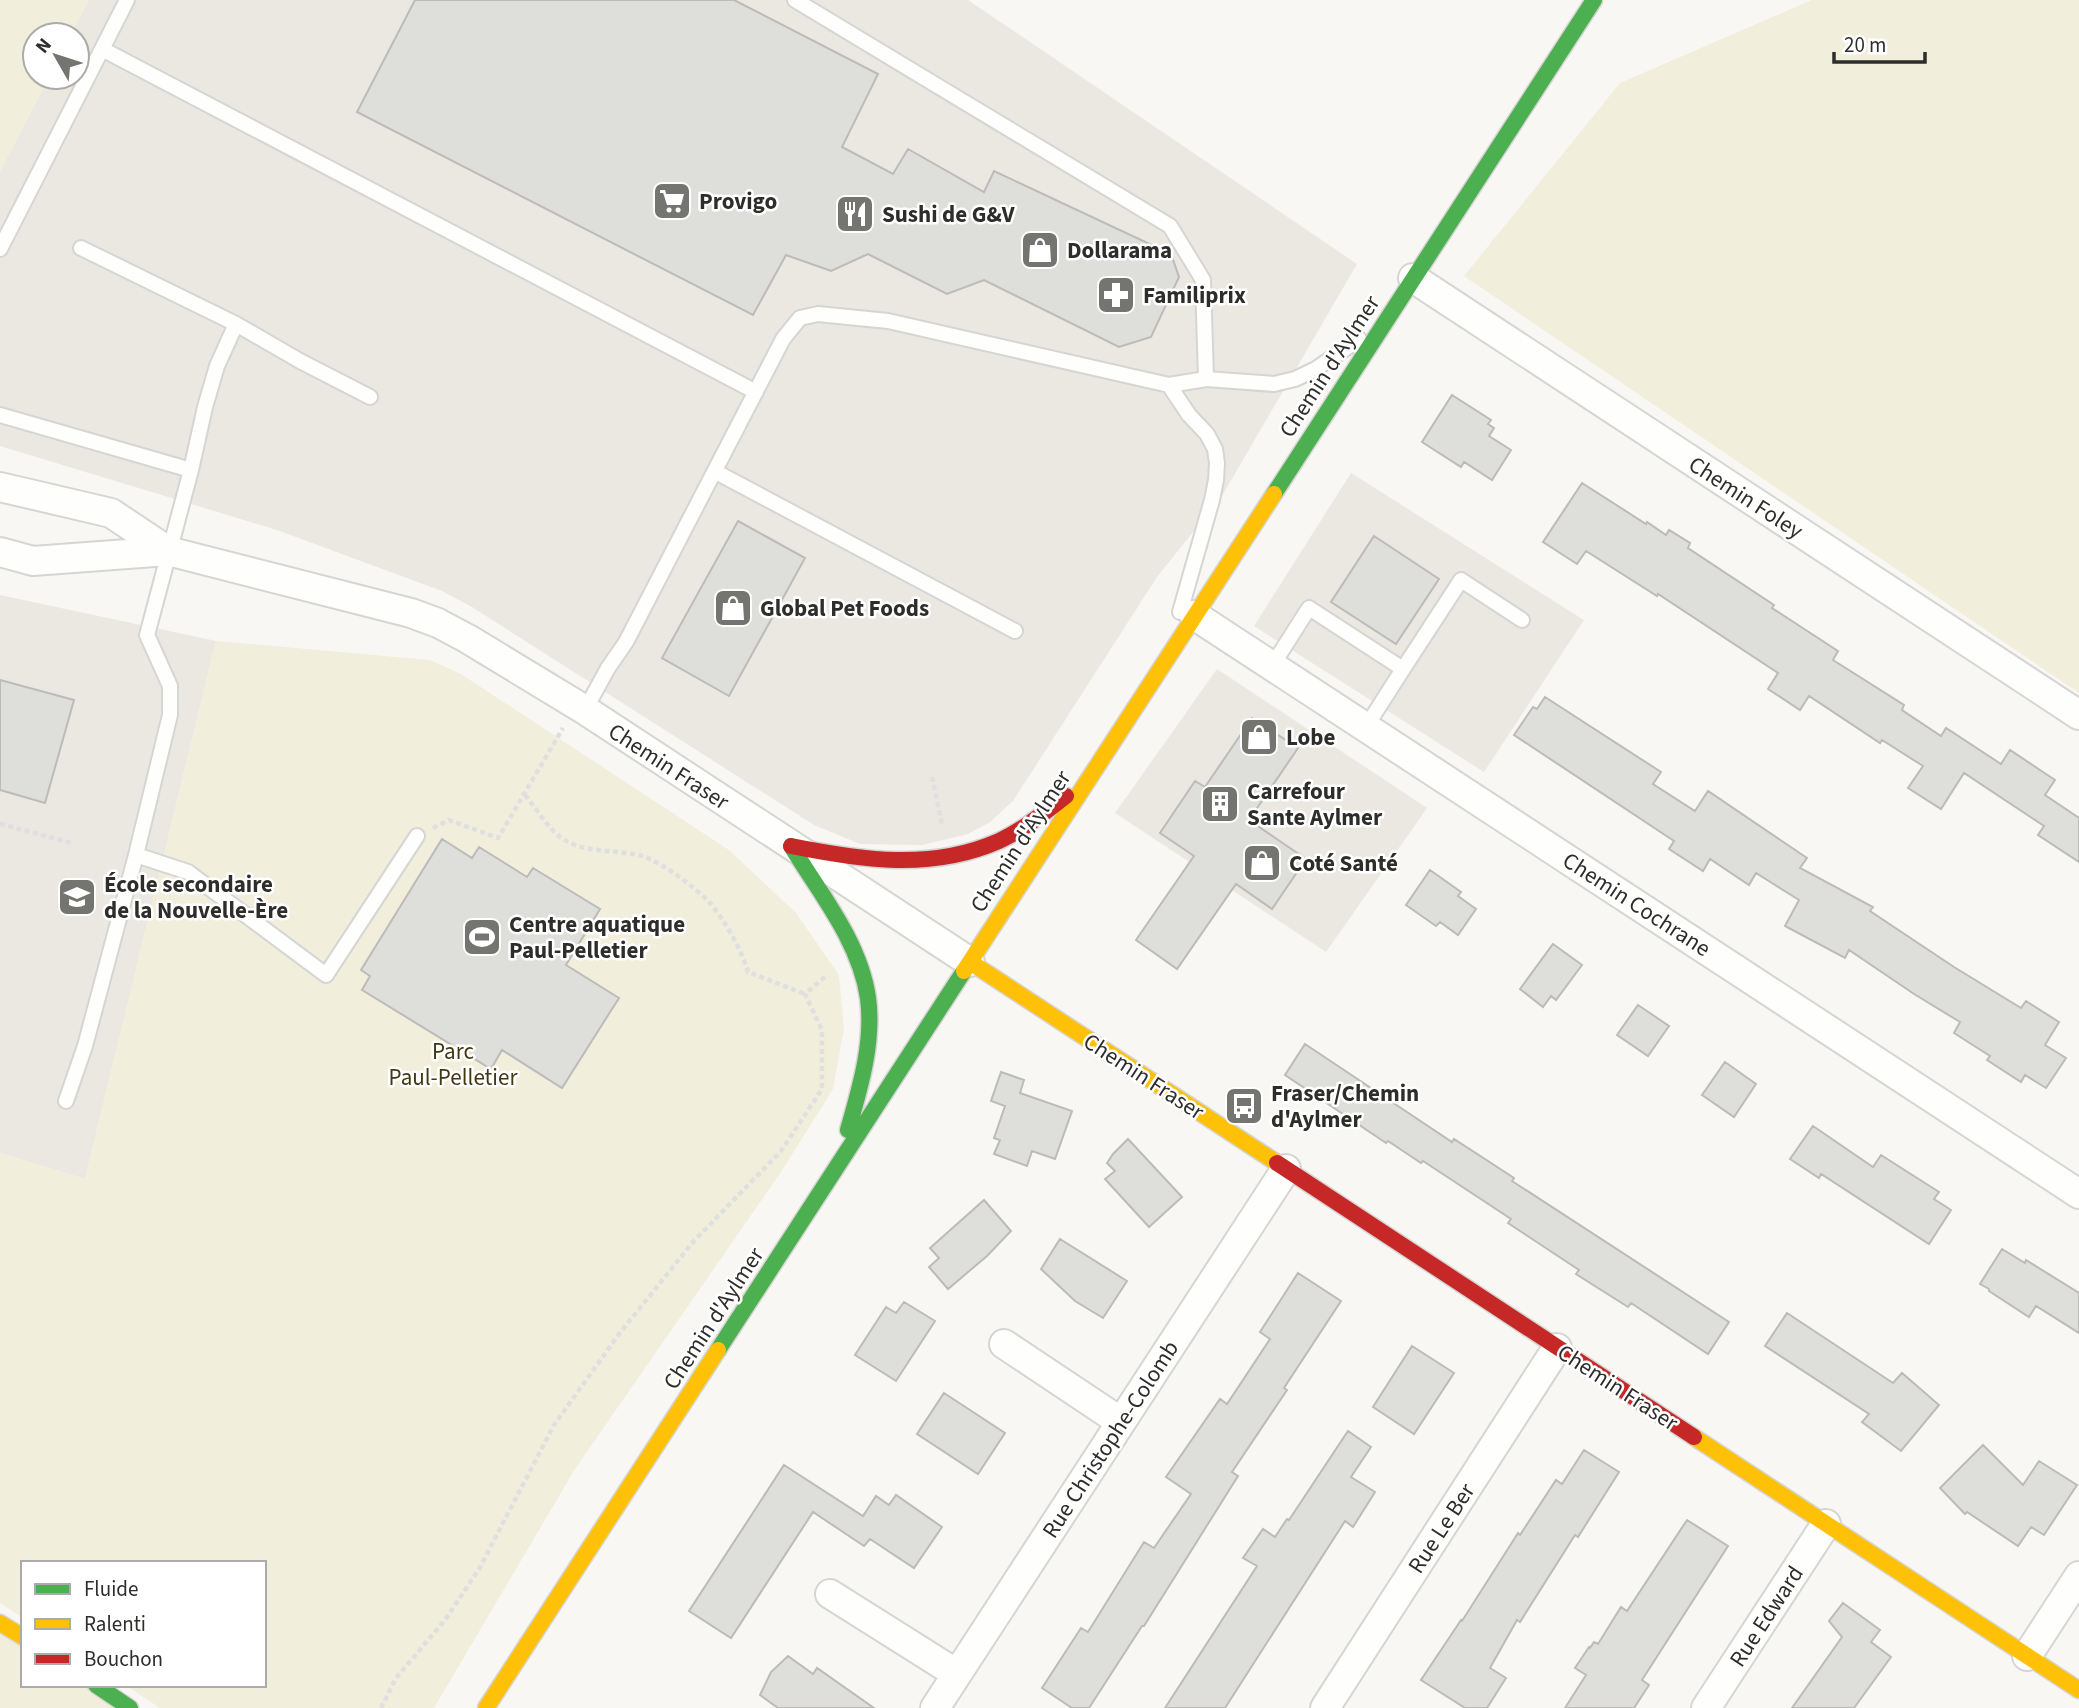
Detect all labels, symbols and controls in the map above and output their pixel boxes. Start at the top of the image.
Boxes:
north arrow [21,21,91,91]
scale bar [1834,21,1925,65]
text: 20 m [1844,30,1886,60]
text: N [29,33,58,60]
supermarket icon: Provigo [651,180,693,222]
place label: Provigo [699,185,777,218]
restaurant icon: Sushi de G&V [834,193,876,235]
place label: Sushi de G&V [882,198,1015,231]
shop icon: Dollarama [1019,229,1061,271]
place label: Dollarama [1067,234,1172,267]
pharmacy icon: Familiprix [1095,274,1137,316]
place label: Familiprix [1143,279,1246,312]
street label: Chemin d'Aylmer [1271,288,1388,444]
street label: Chemin Foley [1682,448,1810,547]
shop icon: Global Pet Foods [712,587,754,629]
place label: Global Pet Foods [760,592,929,625]
street label: Chemin Fraser [602,715,736,818]
shop icon: Lobe [1238,716,1280,758]
place label: Lobe [1286,721,1336,754]
street label: Chemin d'Aylmer [962,763,1079,919]
place label: Carrefour Sante Aylmer [1247,775,1383,834]
building icon: Carrefour Sante Aylmer [1199,783,1241,825]
shop icon: Coté Santé [1241,842,1283,884]
street label: Chemin Cochrane [1556,844,1717,965]
place label: Coté Santé [1289,847,1398,880]
place label: École secondaire de la Nouvelle-Ère [104,868,288,927]
school or university icon: École secondaire de la Nouvelle-Ère [56,876,98,918]
place label: Centre aquatique Paul-Pelletier [509,908,685,967]
sports icon: Centre aquatique Paul-Pelletier [461,916,503,958]
street label: Chemin Fraser [1077,1025,1211,1128]
park label: Parc Paul-Pelletier [389,1035,518,1094]
place label: Fraser/Chemin d'Aylmer [1271,1077,1419,1136]
bus stop icon: Fraser/Chemin d'Aylmer [1223,1085,1265,1127]
street label: Chemin d'Aylmer [655,1240,772,1396]
street label: Rue Christophe-Colomb [1034,1334,1187,1545]
street label: Chemin Fraser [1551,1336,1685,1439]
street label: Rue Le Ber [1400,1476,1483,1580]
street label: Rue Edward [1721,1559,1811,1673]
legend [21,1561,266,1687]
text: Fluide [84,1574,138,1604]
text: Ralenti [84,1609,146,1639]
text: Bouchon [84,1644,163,1674]

